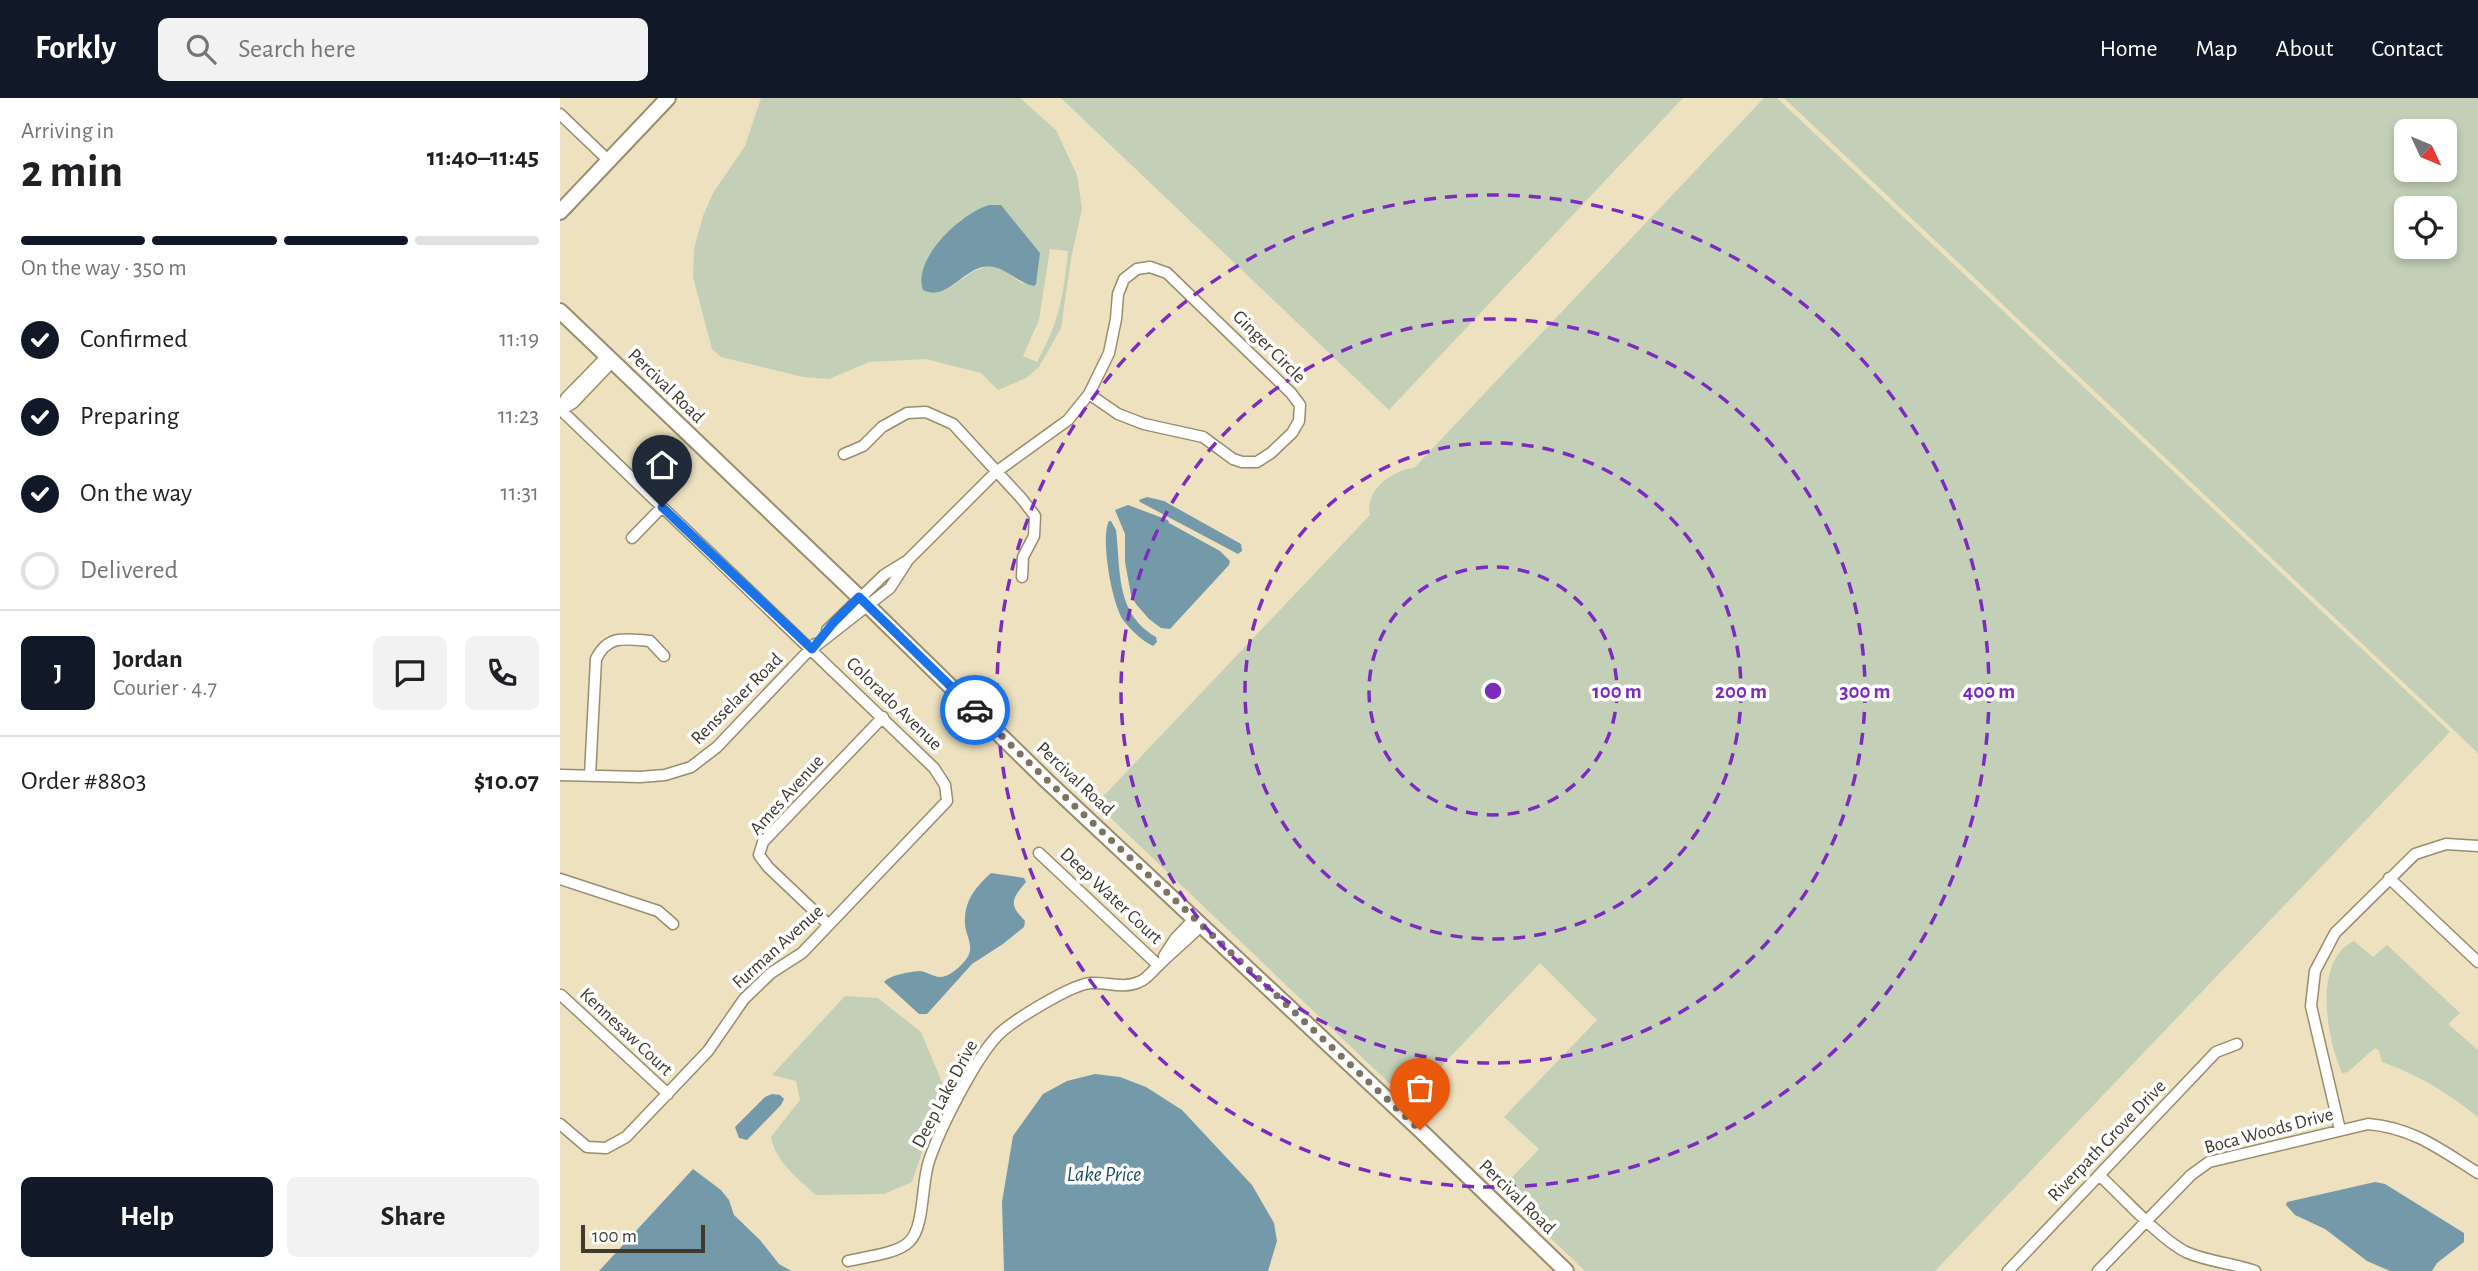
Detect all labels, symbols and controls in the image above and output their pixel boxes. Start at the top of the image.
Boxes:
search box [158,18,648,81]
icon: search [182,30,220,68]
text: Forkly [35,32,116,65]
text: Search here [238,36,356,62]
text: Home [2100,37,2158,61]
text: Map [2196,37,2238,61]
text: About [2276,37,2333,61]
text: Contact [2371,37,2443,61]
north arrow [2394,119,2457,182]
map controls [2394,119,2457,259]
text: Arriving in [21,120,114,143]
text: 11:40–11:45 [427,144,539,170]
text: 2 min [21,149,123,195]
button: locate [2394,196,2457,259]
text: On the way · 350 m [21,257,187,280]
street label: Ginger Circle [1229,307,1309,387]
icon: check [21,321,59,359]
text: Confirmed [80,326,188,352]
text: 11:19 [499,328,539,351]
street label: Percival Road [624,345,708,427]
icon: check [21,398,59,436]
text: Preparing [80,403,179,429]
text: 11:23 [498,405,539,428]
pin [632,435,692,507]
icon: home [643,446,681,484]
icon: check [21,475,59,513]
text: On the way [80,480,192,506]
text: 11:31 [501,482,539,505]
text: Delivered [80,557,178,583]
button: chat [373,636,447,710]
button: phone [465,636,539,710]
text: Jordan [113,646,183,672]
street label: Rensselaer Road [688,650,786,748]
street label: Colorado Avenue [842,654,946,754]
text: J [54,660,62,686]
courier [940,675,1010,745]
text: Courier · 4.7 [113,677,217,700]
centre of rings [1481,679,1505,703]
text: 100 m [1592,681,1642,702]
text: 200 m [1715,681,1767,702]
text: 300 m [1839,681,1891,702]
text: 400 m [1963,681,2015,702]
icon: car [956,691,994,729]
street label: Percival Road [1033,739,1117,819]
street label: Ames Avenue [746,751,828,839]
text: Order #8803 [21,768,147,794]
text: $10.07 [474,768,539,794]
street label: Deep Water Court [1056,844,1166,948]
street label: Furman Avenue [729,901,827,993]
street label: Kennesaw Court [576,984,676,1080]
street label: Deep Lake Drive [909,1037,981,1151]
pin [1390,1058,1450,1130]
icon: bag [1401,1069,1439,1107]
street label: Riverpath Grove Drive [2044,1077,2170,1205]
street label: Boca Woods Drive [2202,1105,2336,1157]
street label: Percival Road [1475,1156,1559,1238]
water label: Lake Price [1067,1164,1141,1185]
button: Help [21,1177,273,1257]
button: Share [287,1177,539,1257]
scale bar [581,1222,705,1254]
text: 100 m [592,1227,637,1246]

